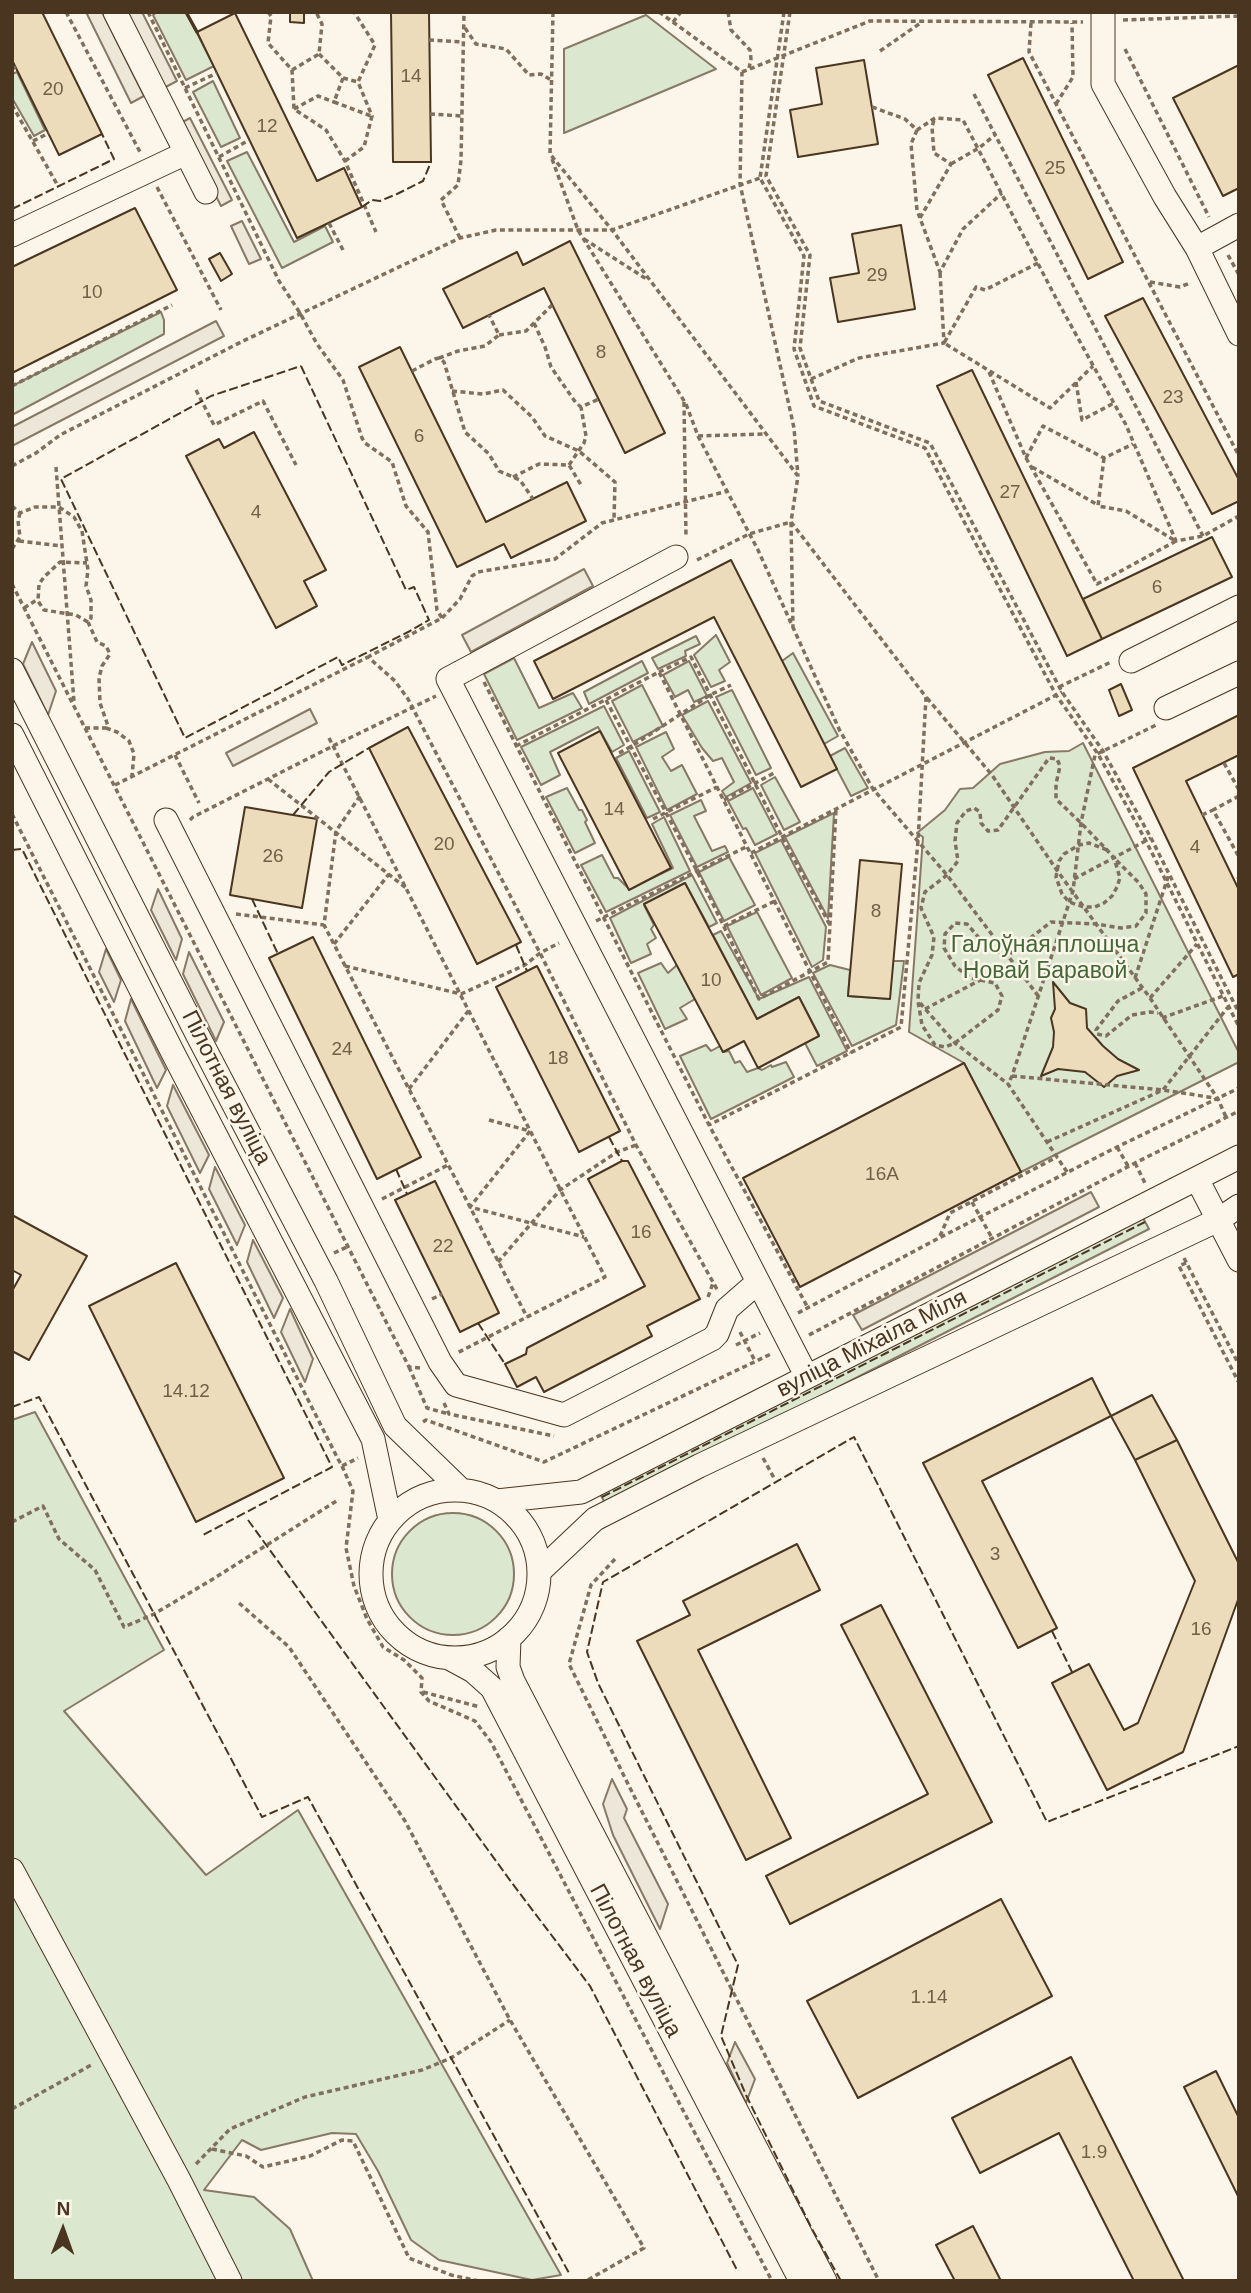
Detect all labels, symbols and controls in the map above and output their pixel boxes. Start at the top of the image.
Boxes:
house number: 14 [400,66,422,88]
house number: 20 [42,79,64,101]
house number: 12 [256,116,278,138]
house number: 25 [1044,158,1066,180]
house number: 29 [866,265,888,287]
house number: 10 [81,282,103,304]
house number: 8 [596,342,606,364]
house number: 23 [1162,387,1184,409]
house number: 6 [414,426,424,448]
house number: 27 [999,482,1021,504]
house number: 4 [251,502,261,524]
house number: 6 [1152,577,1162,599]
house number: 14 [603,799,625,821]
house number: 20 [433,834,455,856]
house number: 4 [1190,837,1200,859]
house number: 26 [262,846,284,868]
house number: 8 [871,901,881,923]
park label: Галоўная плошча Новай Баравой [951,932,1139,986]
house number: 10 [700,970,722,992]
street label: Пілотная вуліца [175,1006,277,1170]
house number: 24 [331,1039,353,1061]
house number: 18 [547,1048,569,1070]
house number: 16А [865,1164,899,1186]
house number: 16 [630,1222,652,1244]
house number: 22 [432,1236,454,1258]
street label: вуліца Міхаіла Міля [772,1284,972,1404]
house number: 14.12 [162,1381,210,1403]
house number: 3 [990,1544,1000,1566]
house number: 16 [1190,1619,1212,1641]
street label: Пілотная вуліца [583,1880,687,2042]
house number: 1.14 [911,1987,947,2009]
house number: 1.9 [1081,2142,1107,2164]
north arrow [28,2195,98,2265]
text: N [56,2198,70,2219]

